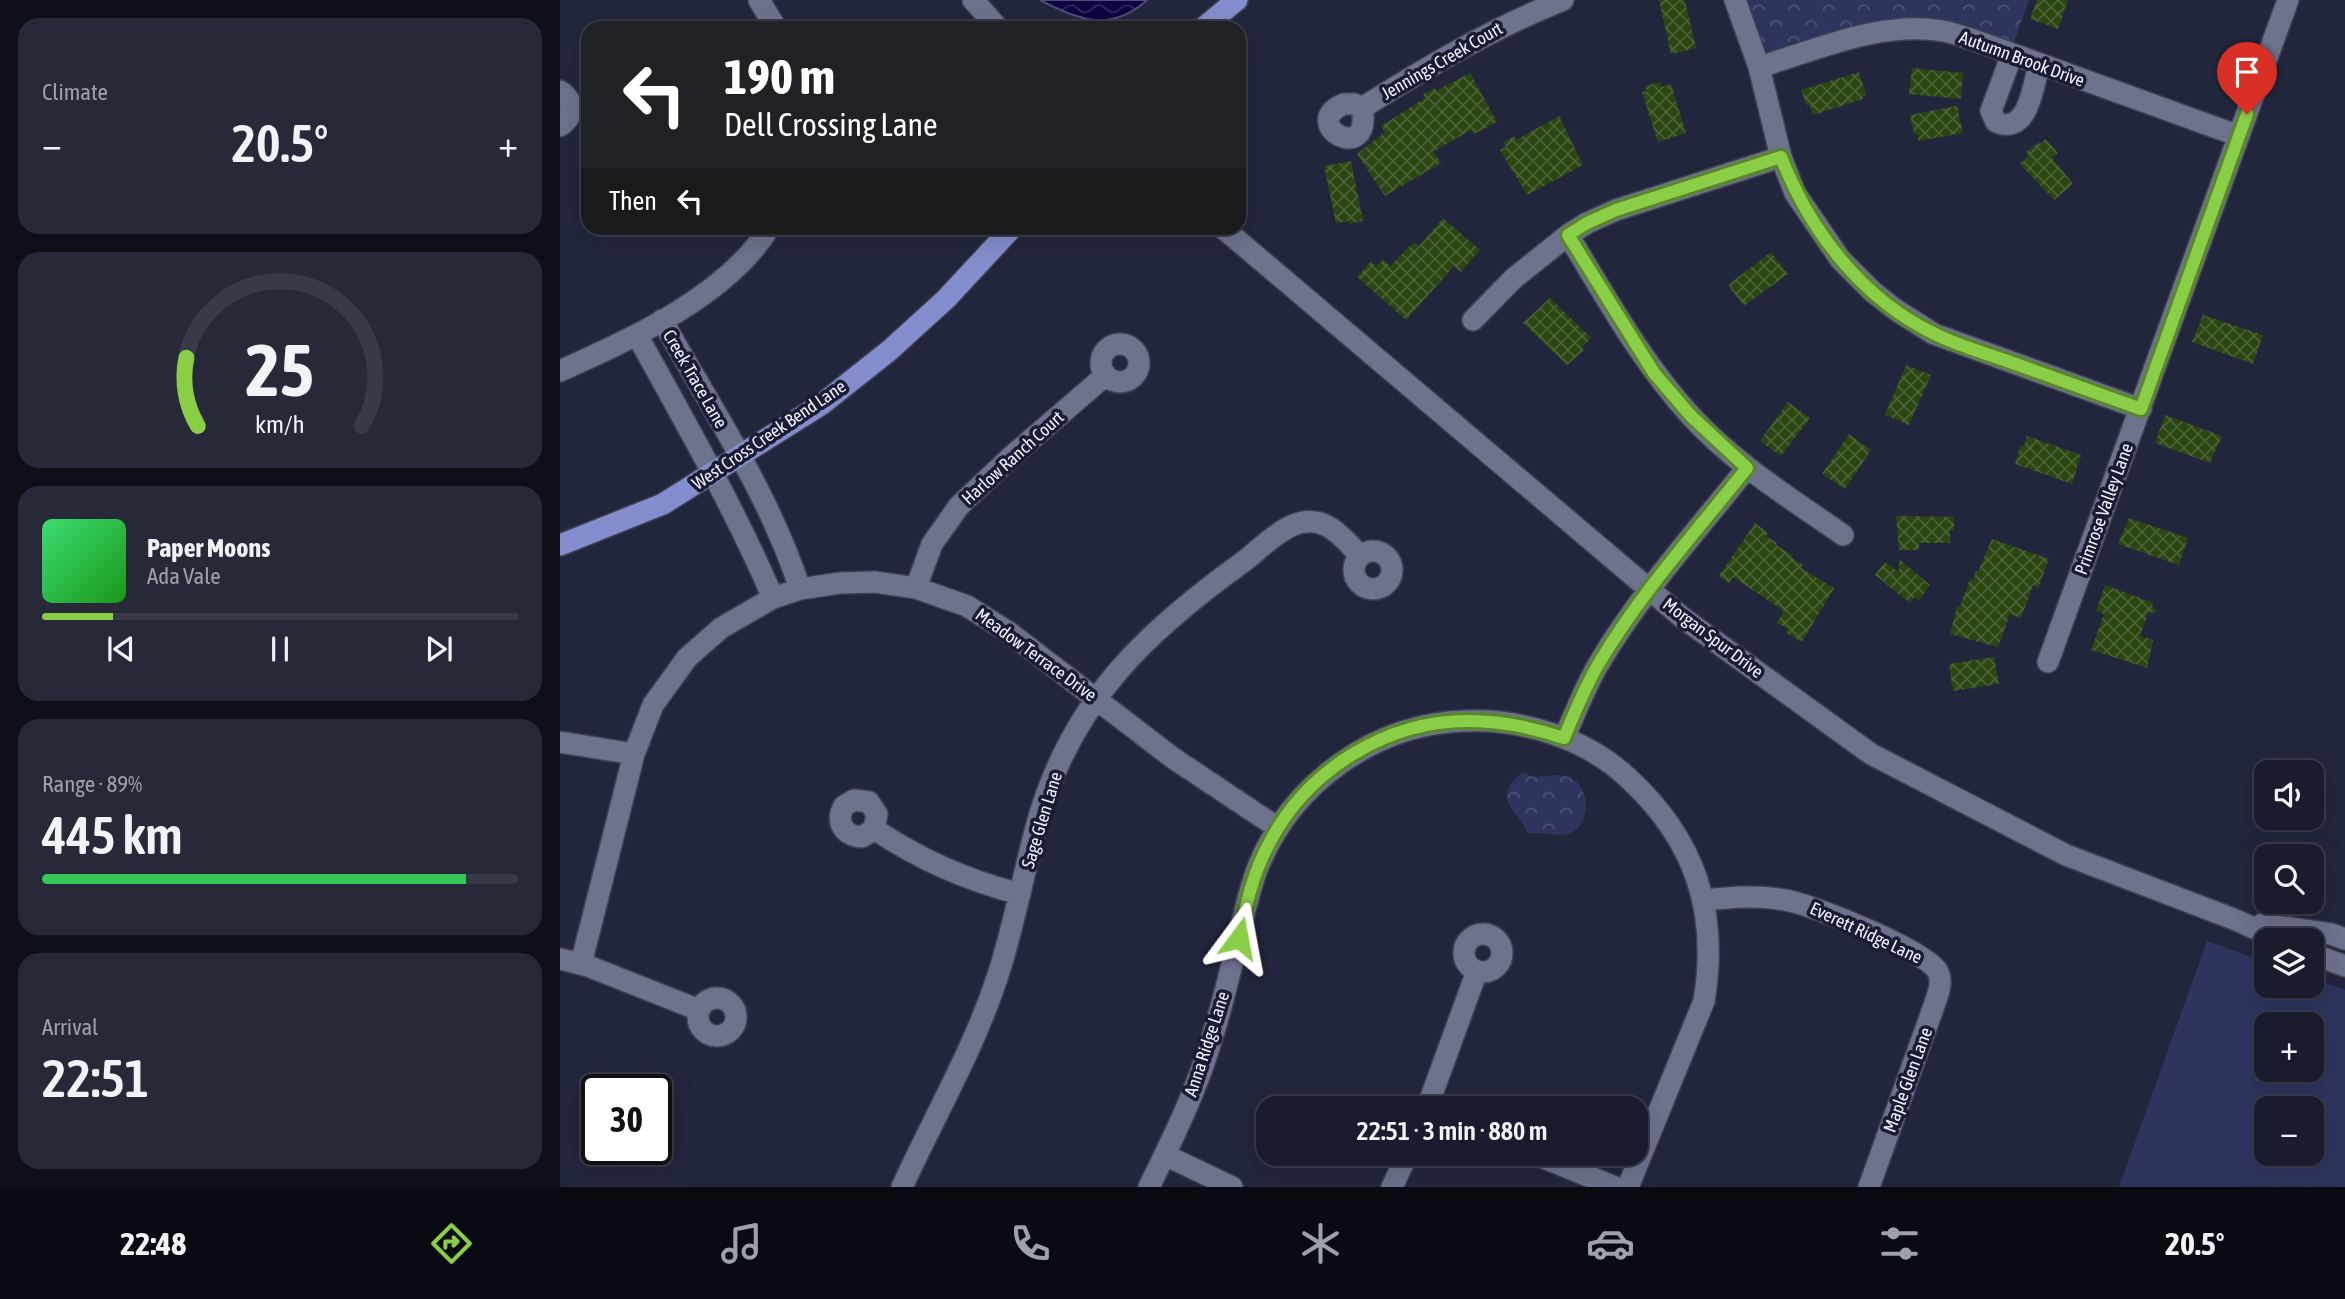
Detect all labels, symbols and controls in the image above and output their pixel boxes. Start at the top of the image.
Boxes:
street label: Jennings Creek Court [1377,17,1506,104]
street label: Autumn Brook Drive [1957,26,2088,91]
pin [2217,42,2277,114]
text: 190 m [724,48,835,104]
icon: left [609,49,700,140]
icon: arrive [2228,53,2266,91]
text: Climate [42,79,108,105]
text: Dell Crossing Lane [724,106,938,143]
text: 20.5° [232,113,328,173]
text: − [42,122,62,165]
text: + [498,122,518,165]
icon: left [671,182,709,220]
text: Then [609,186,657,216]
street label: Creek Trace Lane [659,326,732,432]
text: 25 [246,328,314,411]
street label: West Cross Creek Bend Lane [688,375,849,494]
street label: Harlow Ranch Court [957,406,1068,509]
text: km/h [255,409,305,437]
street label: Primrose Valley Lane [2070,440,2137,577]
text: Paper Moons [147,533,270,563]
text: Ada Vale [147,563,221,589]
street label: Morgan Spur Drive [1659,593,1767,682]
street label: Meadow Terrace Drive [972,604,1101,706]
icon: previous [102,630,140,668]
icon: pause [261,630,299,668]
icon: next [420,630,458,668]
map controls [2254,760,2324,1166]
button: sound [2254,760,2324,830]
street label: Sage Glen Lane [1017,769,1066,871]
text: Range · 89% [42,771,142,797]
text: 445 km [42,805,183,865]
button: search [2254,844,2324,914]
street label: Everett Ridge Lane [1807,897,1926,968]
position arrow [1202,901,1276,975]
button: layers [2254,928,2324,998]
street label: Anna Ridge Lane [1180,989,1233,1099]
button: + [2254,1012,2324,1082]
text: Arrival [42,1014,98,1040]
street label: Maple Glen Lane [1879,1025,1936,1135]
text: 22:51 [42,1048,149,1108]
speed limit sign: 30 [581,1074,672,1165]
button: − [2254,1096,2324,1166]
text: 22:51 · 3 min · 880 m [1357,1116,1547,1146]
icon: directions [427,1219,476,1268]
icon: music [717,1219,766,1268]
icon: phone [1006,1219,1055,1268]
icon: climate [1296,1219,1345,1268]
icon: car [1586,1219,1635,1268]
icon: filters [1875,1219,1924,1268]
text: 22:48 [120,1225,186,1262]
text: 20.5° [2165,1225,2225,1262]

